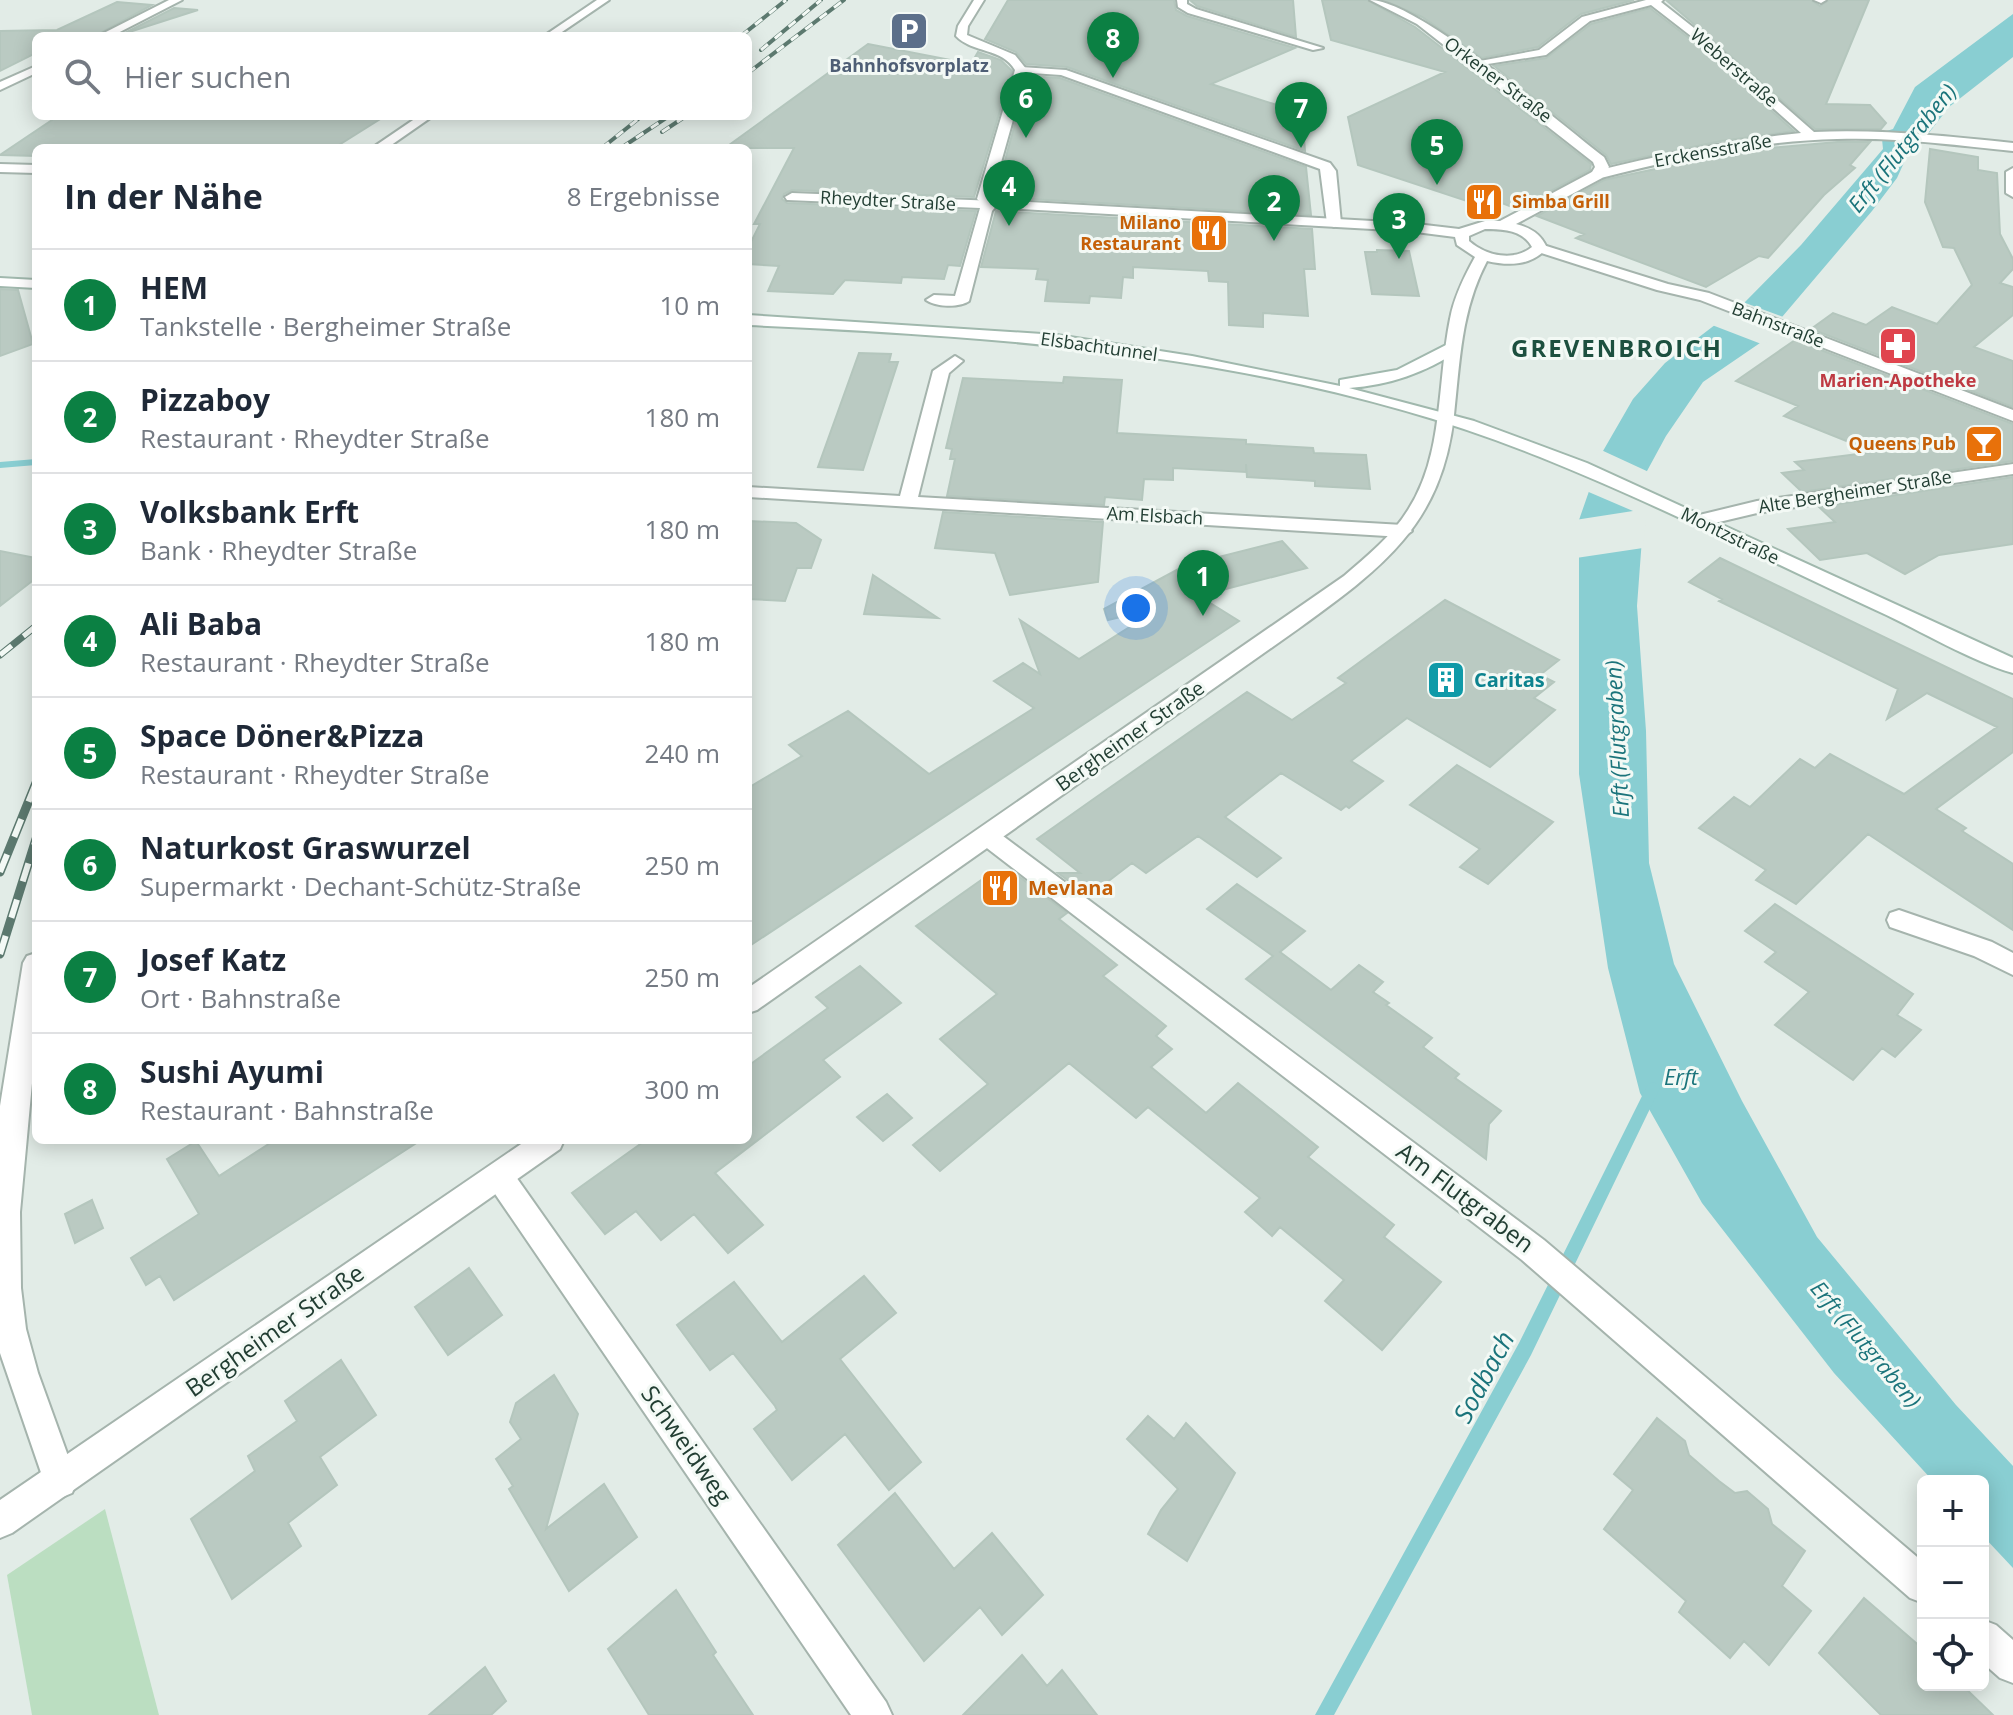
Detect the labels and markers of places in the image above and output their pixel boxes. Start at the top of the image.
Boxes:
parking icon: Bahnhofsvorplatz [888,10,930,52]
pin: 8 [1087,12,1139,78]
place label: Bahnhofsvorplatz [829,53,989,77]
pin: 6 [1000,72,1052,138]
pin: 7 [1275,82,1327,148]
pin: 5 [1411,119,1463,185]
pin: 4 [983,160,1035,226]
pin: 2 [1248,175,1300,241]
restaurant icon: Simba Grill [1463,181,1505,223]
place label: Simba Grill [1512,189,1610,213]
pin: 3 [1373,193,1425,259]
place label: Milano Restaurant [1080,210,1181,255]
restaurant icon: Milano Restaurant [1188,212,1230,254]
pharmacy icon: Marien-Apotheke [1877,325,1919,367]
place label: Marien-Apotheke [1820,368,1976,392]
bar icon: Queens Pub [1963,423,2005,465]
place label: Queens Pub [1849,431,1956,455]
pin: 1 [1177,550,1229,616]
building icon: Caritas [1425,659,1467,701]
place label: Caritas [1474,666,1545,693]
restaurant icon: Mevlana [979,867,1021,909]
place label: Mevlana [1028,874,1113,901]

